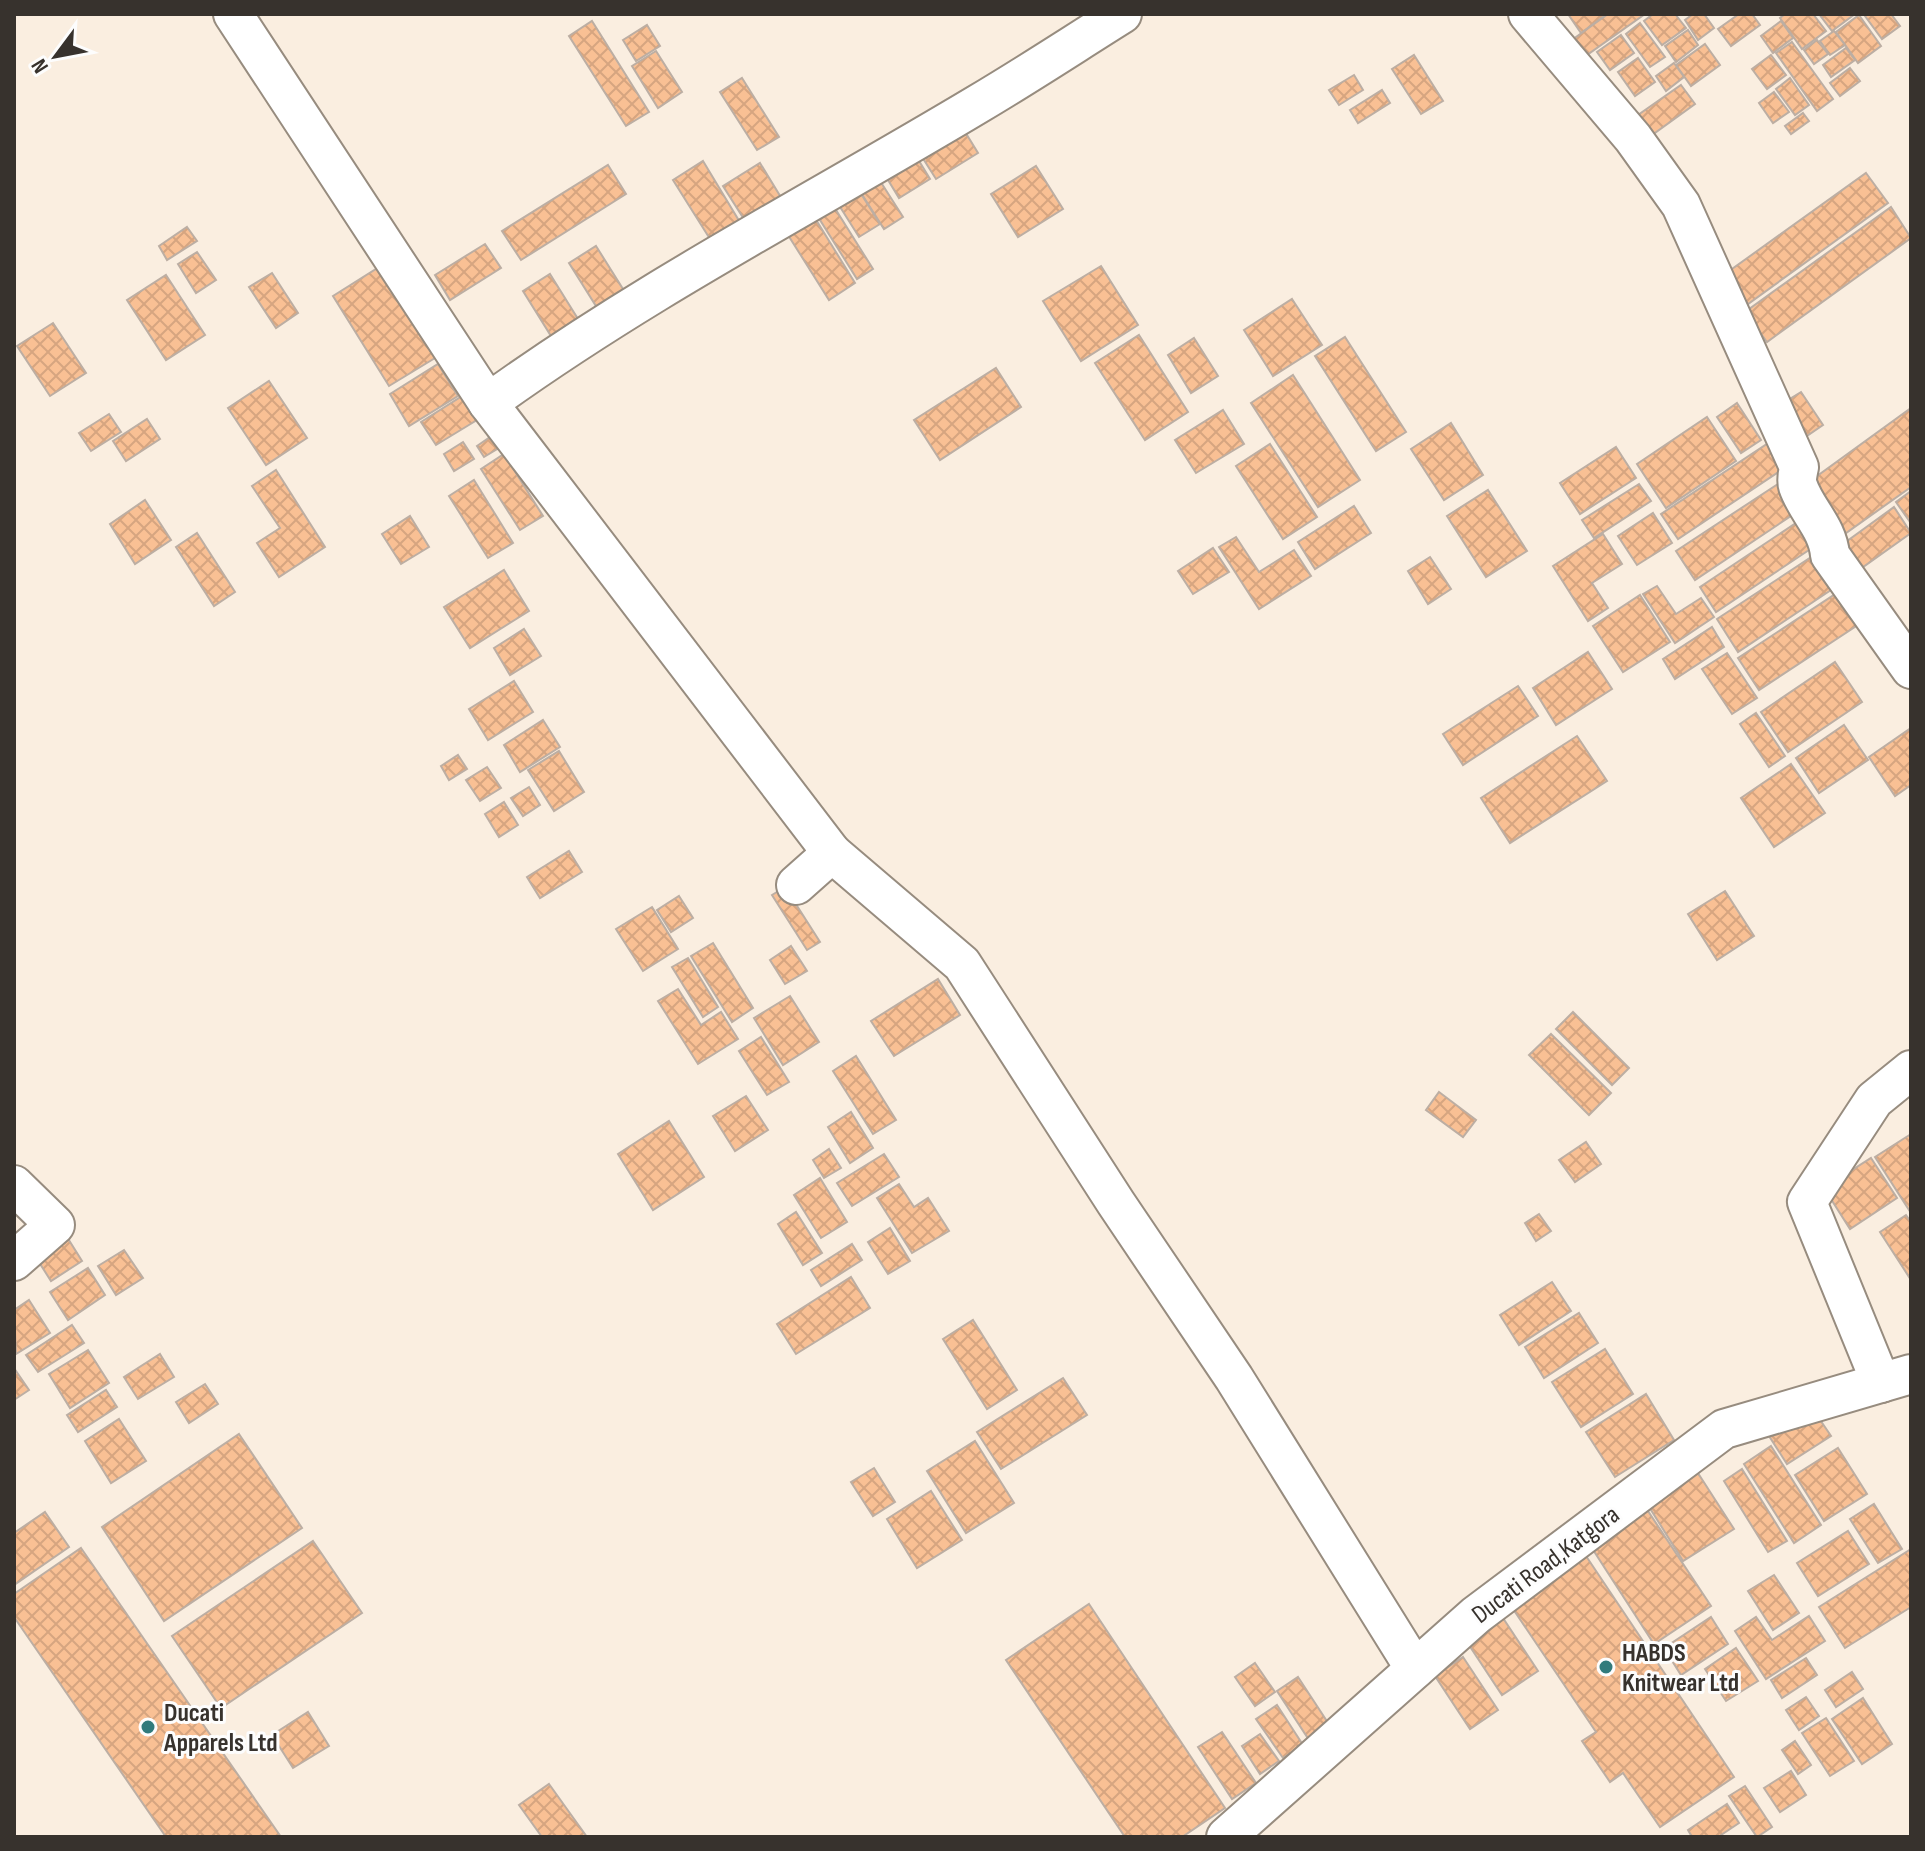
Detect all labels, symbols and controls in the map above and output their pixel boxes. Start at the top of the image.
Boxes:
north arrow [16,16,96,96]
text: N [26,54,55,78]
street label: Ducati Road,Katgora [1466,1500,1626,1631]
place label: HABDS Knitwear Ltd [1622,1638,1739,1699]
marker: HABDS Knitwear Ltd [1597,1658,1615,1676]
place label: Ducati Apparels Ltd [163,1698,278,1759]
marker: Ducati Apparels Ltd [139,1718,157,1736]

